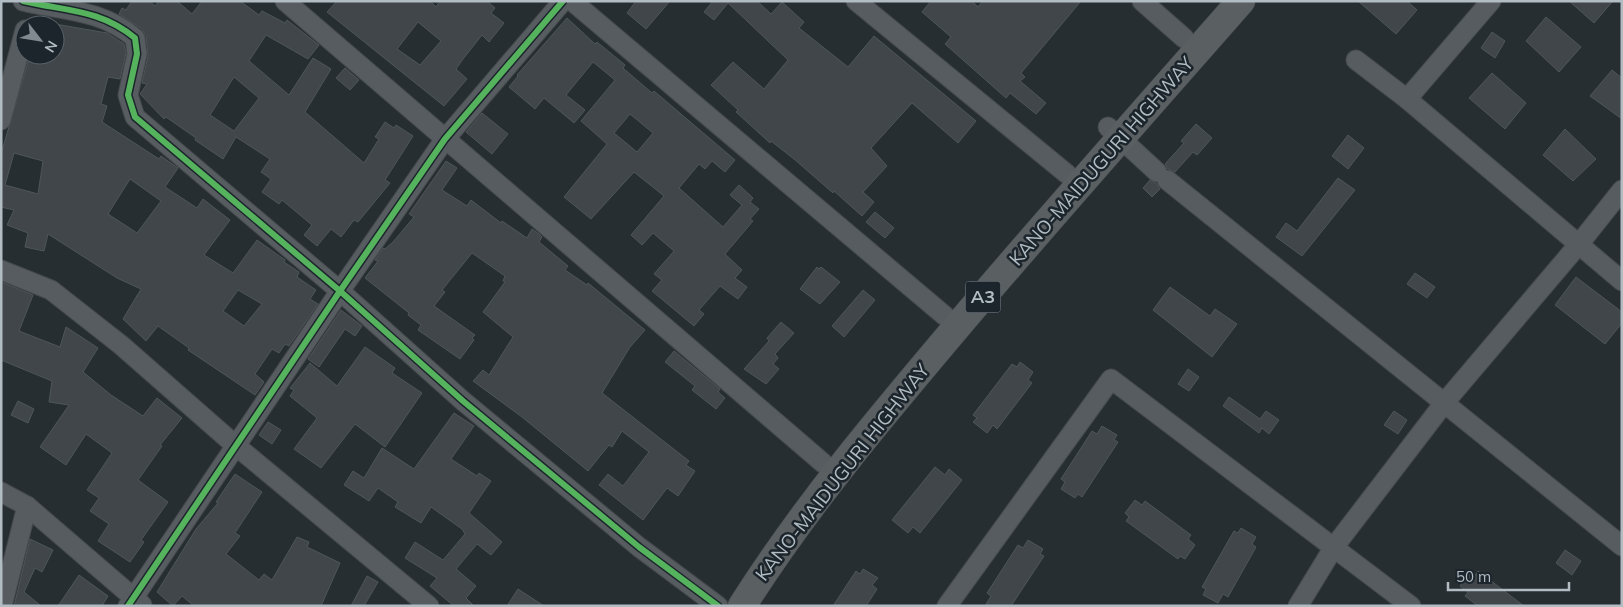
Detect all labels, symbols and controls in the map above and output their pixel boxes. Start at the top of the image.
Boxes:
north arrow [15,15,65,65]
text: N [41,38,62,56]
street label: KANO-MAIDUGURI HIGHWAY [1004,51,1199,270]
road number: A3 [966,282,1000,312]
street label: KANO-MAIDUGURI HIGHWAY [750,358,934,585]
scale bar [1448,560,1569,592]
text: 50 m [1456,567,1491,586]

